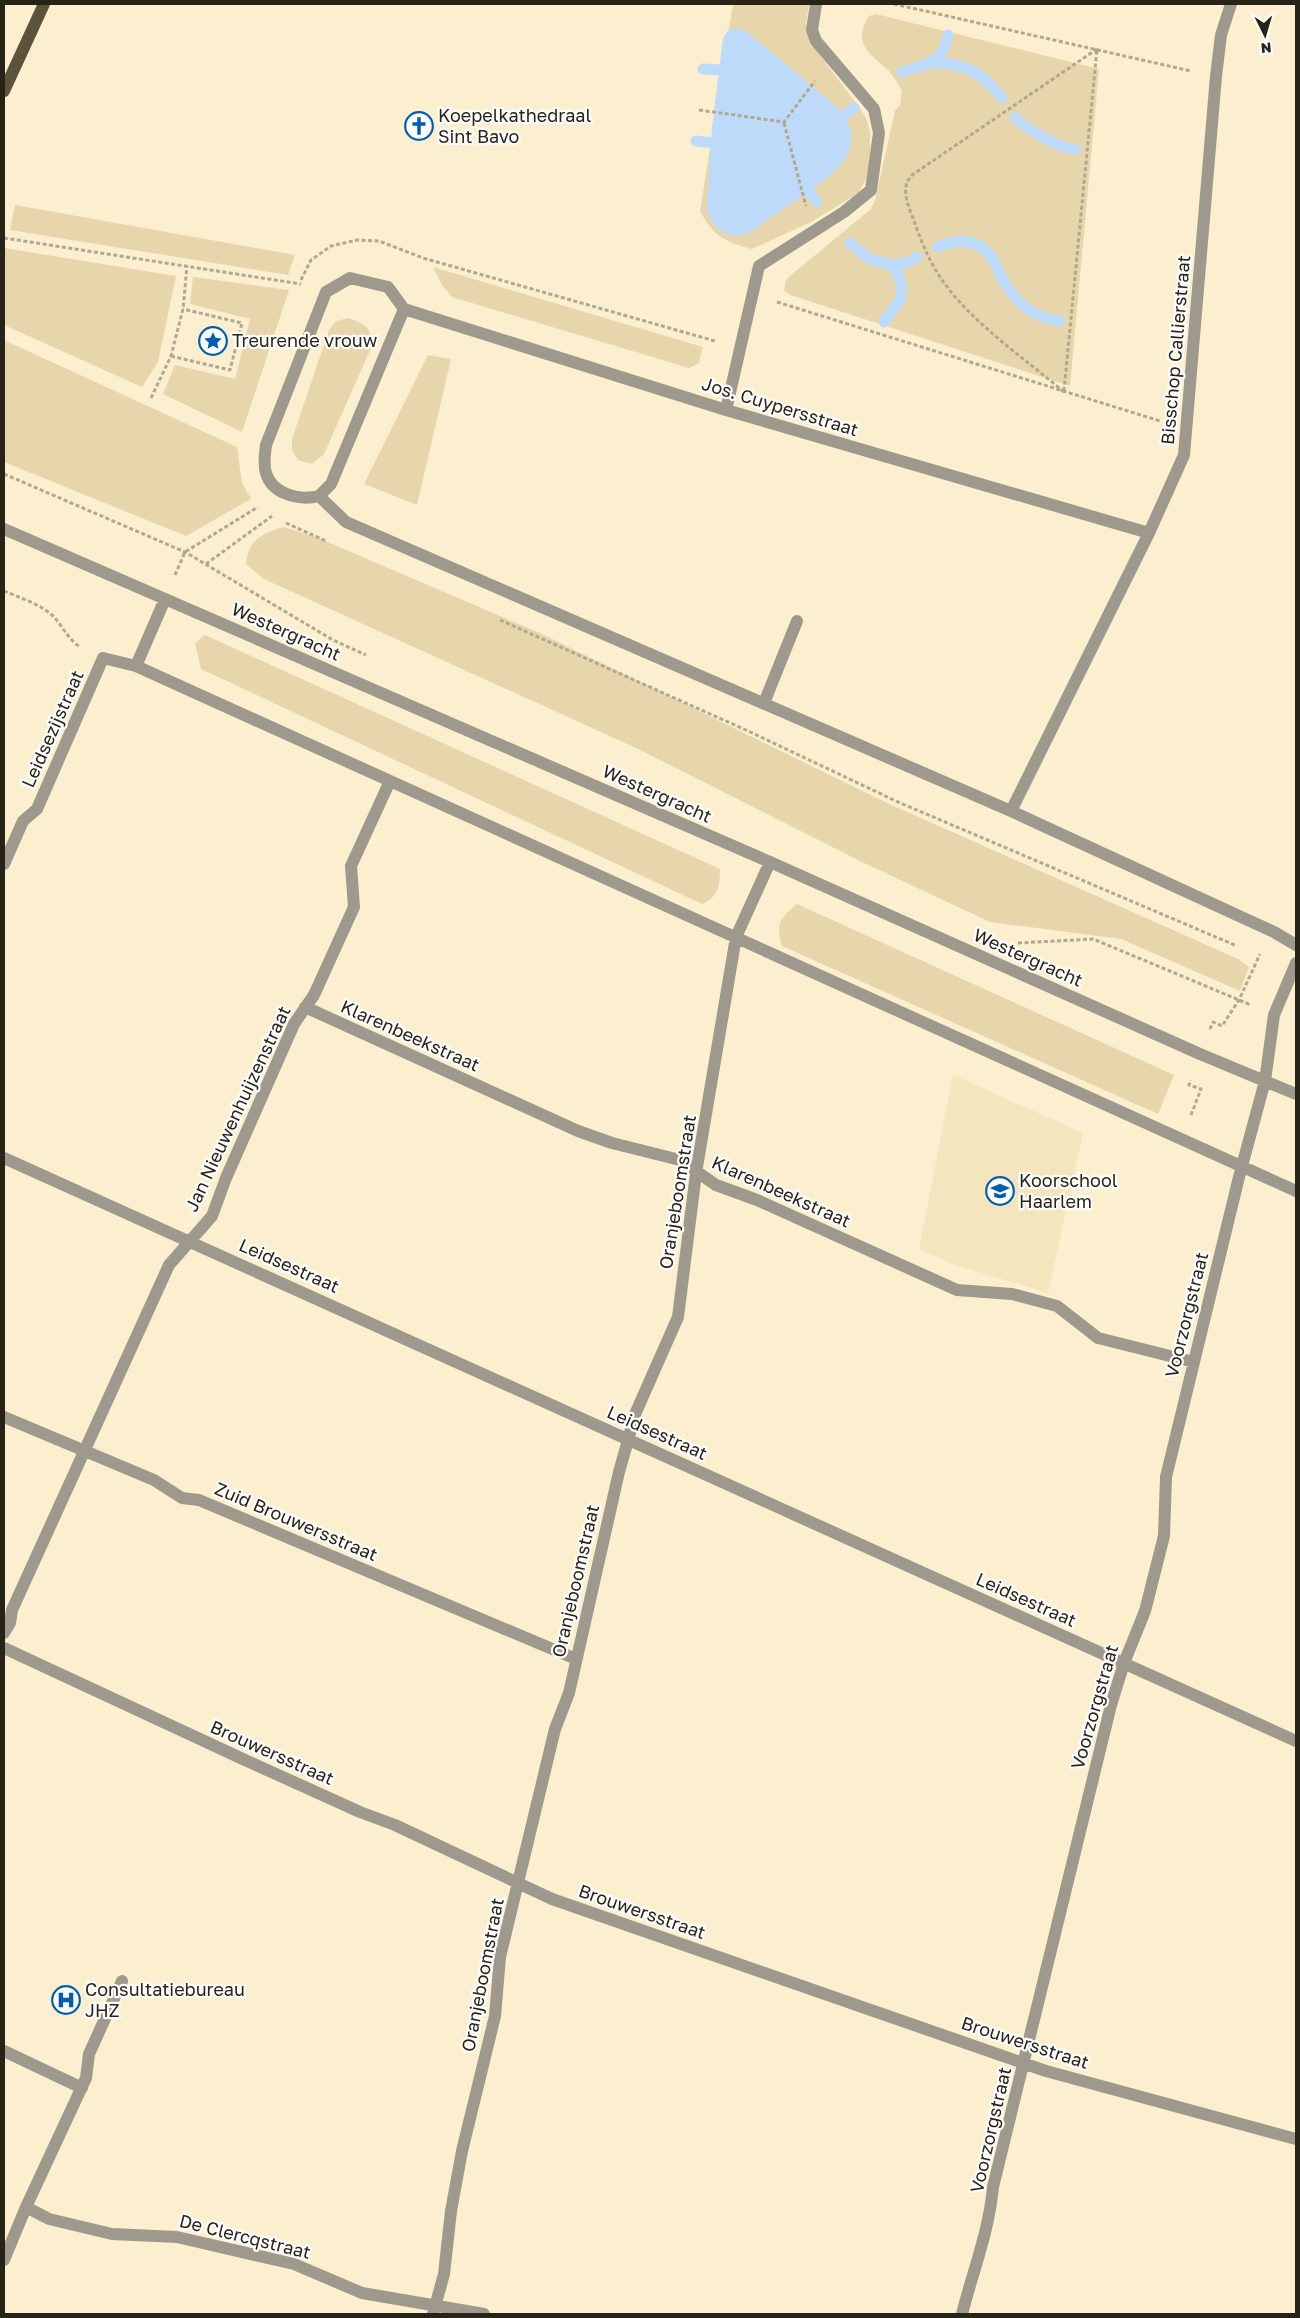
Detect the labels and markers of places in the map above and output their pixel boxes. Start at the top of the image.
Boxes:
place label: Koepelkathedraal Sint Bavo [438,104,592,147]
church icon: Koepelkathedraal Sint Bavo [404,111,434,141]
place icon: Treurende vrouw [198,326,228,356]
place label: Treurende vrouw [232,329,378,351]
place label: Koorschool Haarlem [1019,1169,1118,1212]
school or university icon: Koorschool Haarlem [985,1176,1015,1206]
place label: Consultatiebureau JHZ [85,1978,245,2021]
hospital icon: Consultatiebureau JHZ [51,1985,81,2015]

